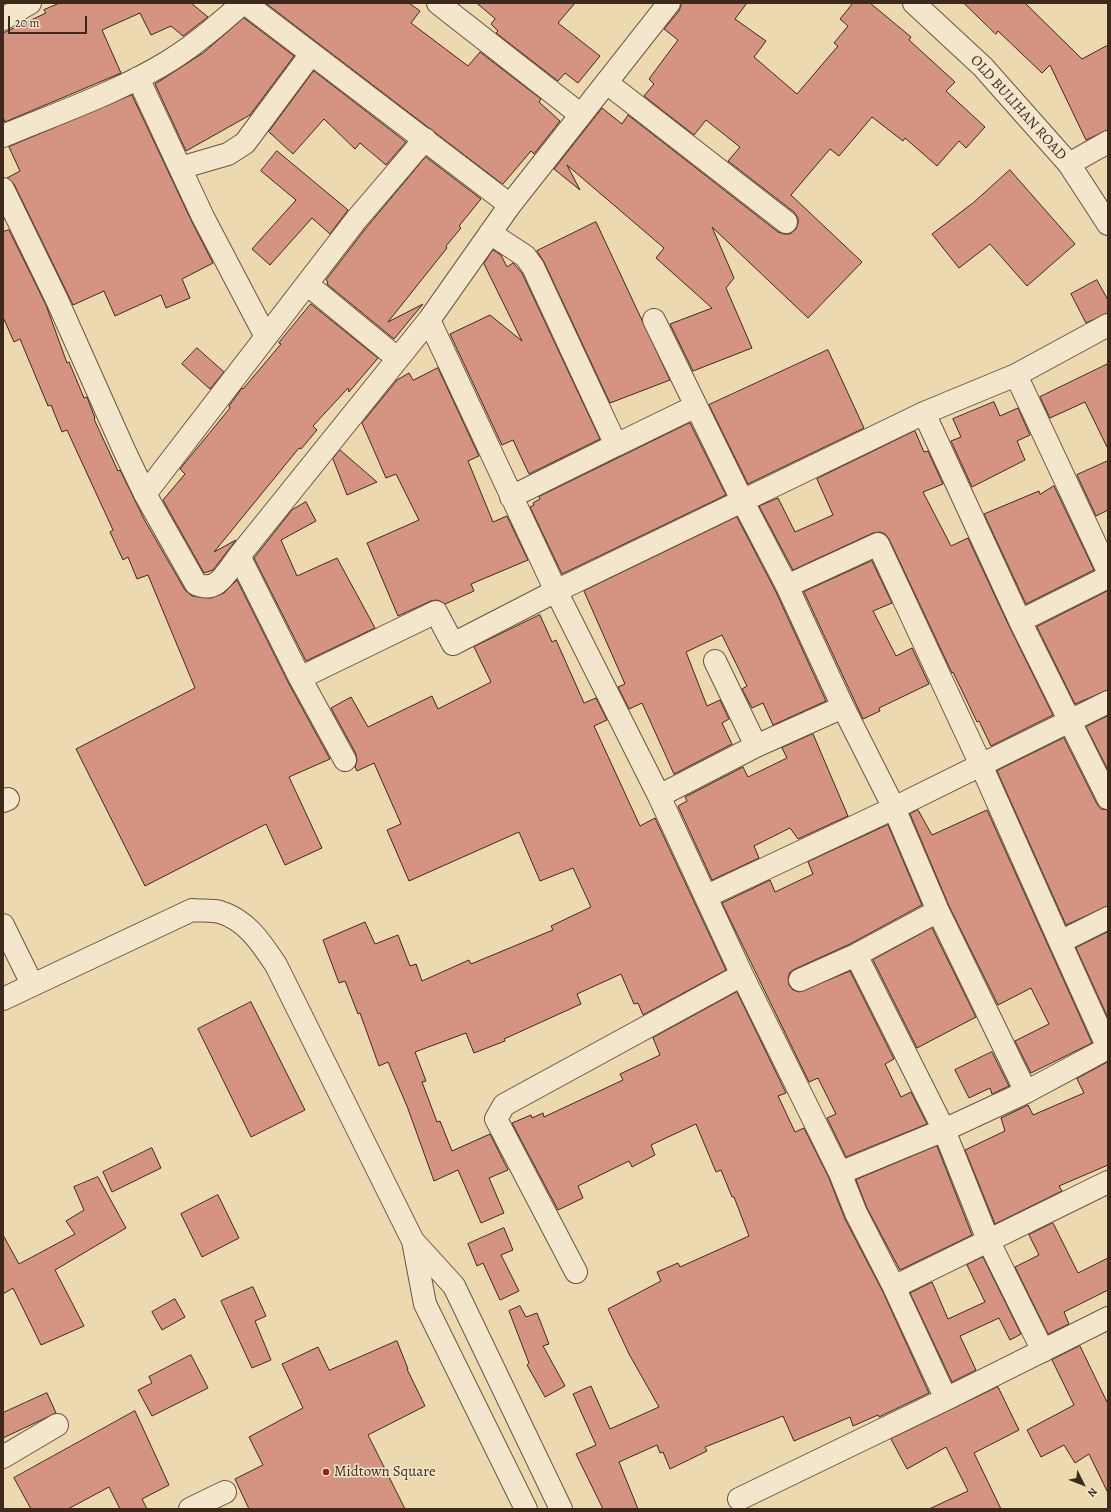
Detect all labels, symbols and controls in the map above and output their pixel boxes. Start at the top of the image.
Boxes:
scale bar [10,8,89,34]
text: 20 m [15,15,39,31]
street label: OLD BULIHAN ROAD [966,52,1070,164]
place label: Midtown Square [334,1463,436,1481]
north arrow [1063,1464,1103,1504]
marker: Midtown Square [321,1467,331,1477]
text: N [1084,1484,1101,1500]

